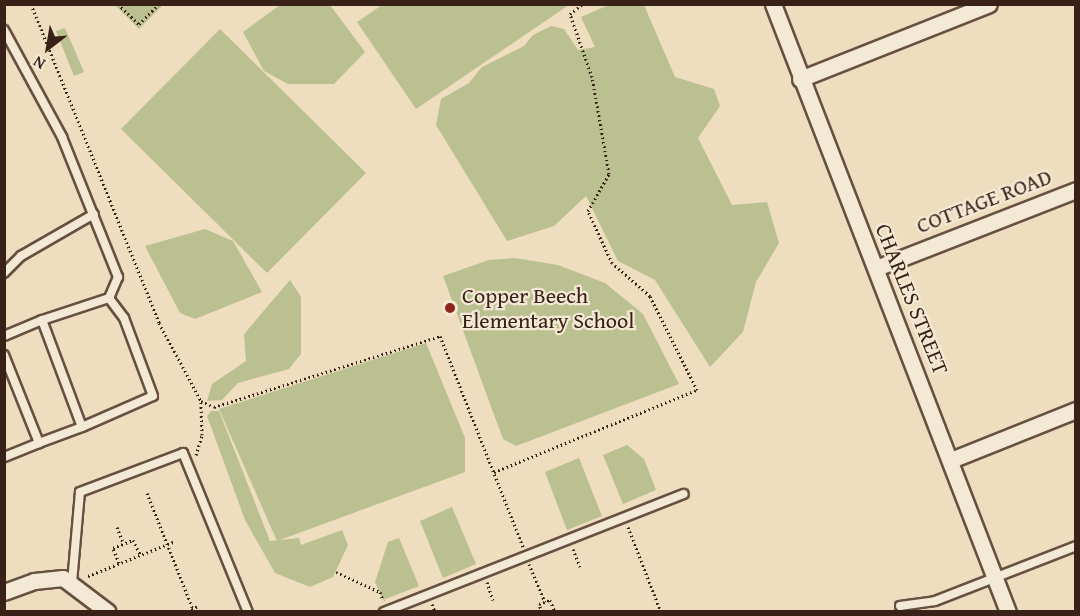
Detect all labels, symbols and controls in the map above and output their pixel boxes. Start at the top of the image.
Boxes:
north arrow [18,18,78,78]
text: N [28,50,50,76]
street label: COTTAGE ROAD [913,163,1055,239]
street label: CHARLES STREET [870,220,954,378]
place label: Copper Beech Elementary School [462,282,634,334]
marker: Copper Beech Elementary School [443,301,457,315]

